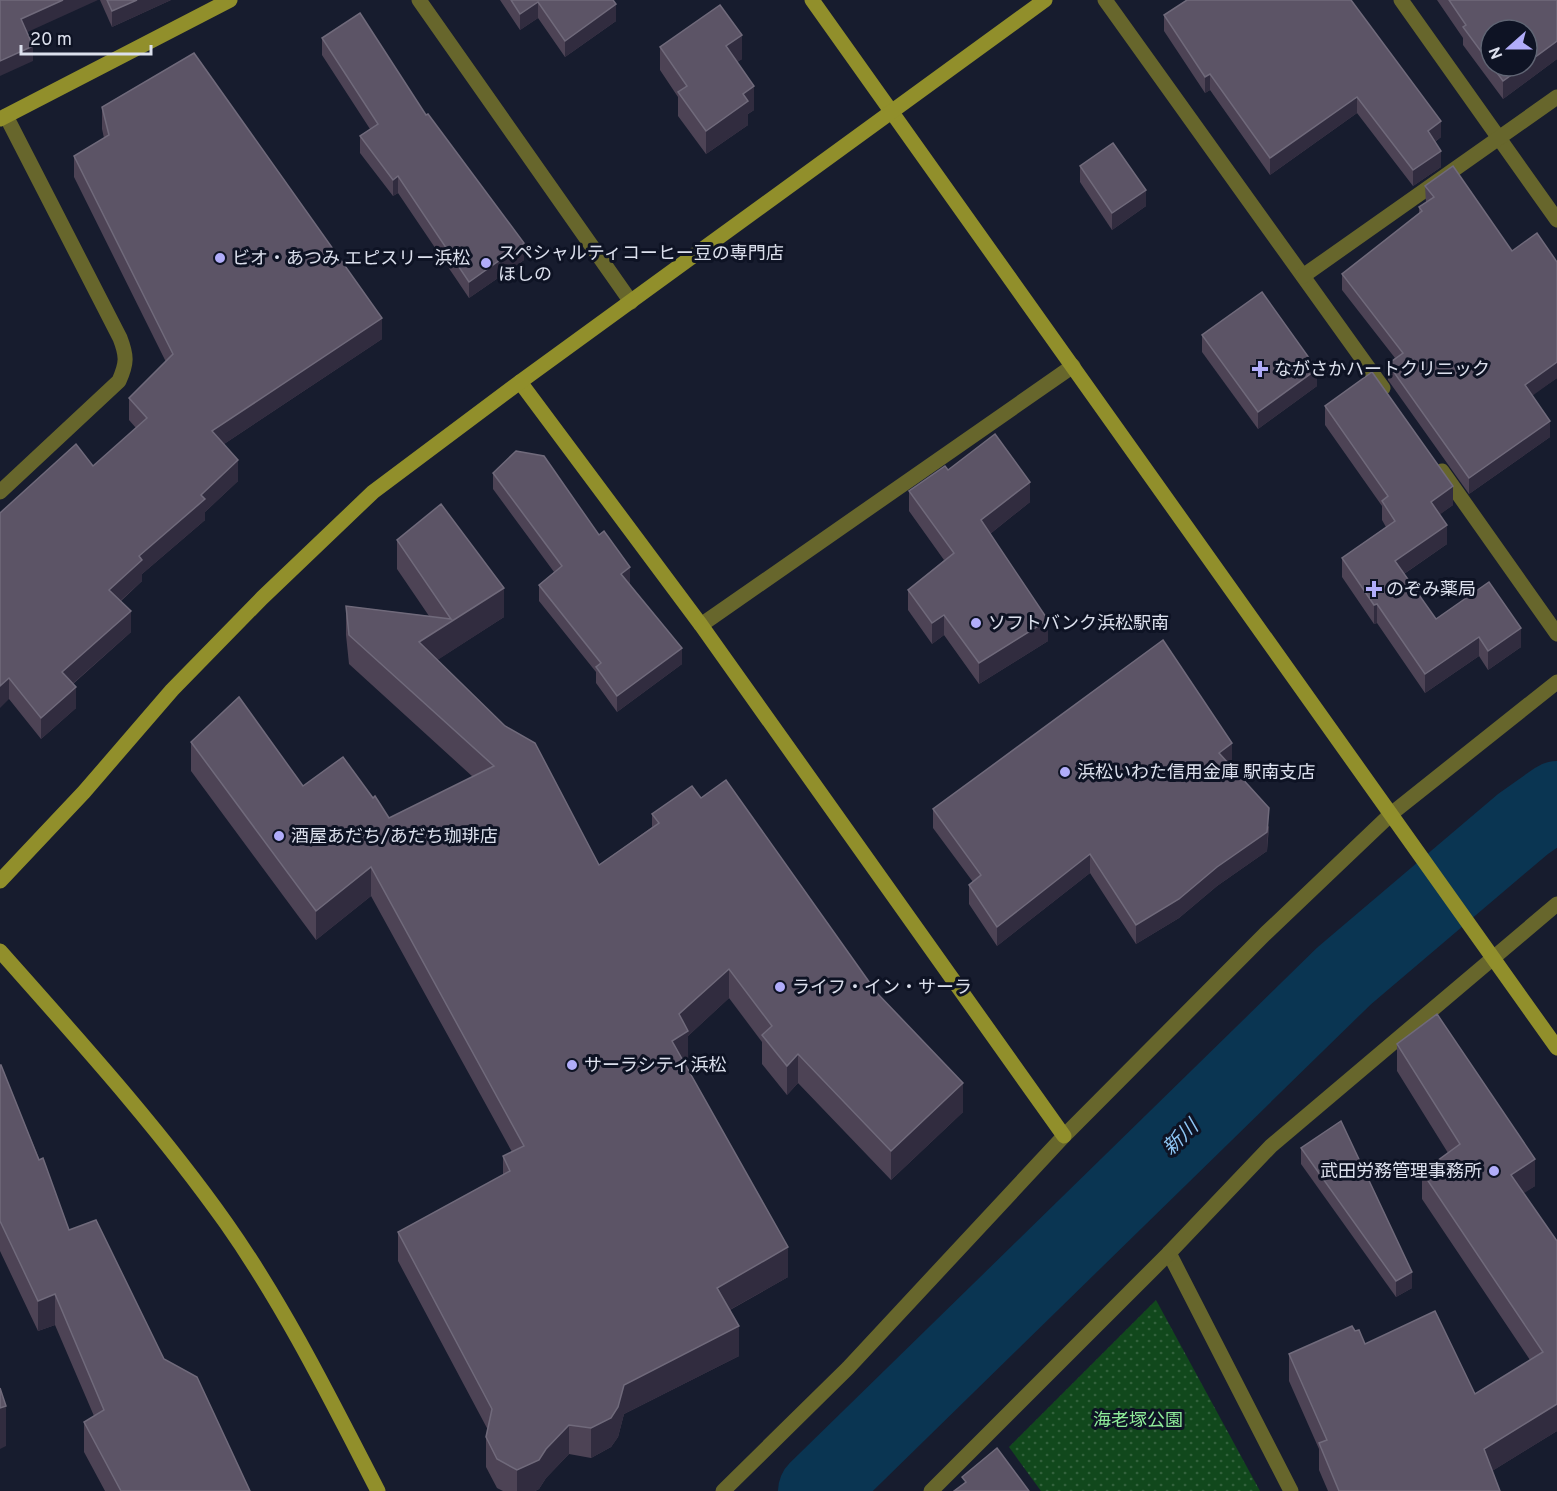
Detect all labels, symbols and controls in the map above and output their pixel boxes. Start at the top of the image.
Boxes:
scale bar [21,18,152,56]
north arrow [1479,18,1539,78]
text: 20 m [30,29,72,52]
text: N [1485,44,1508,62]
place label: スペシャルティコーヒー豆の専門店 ほしの [498,243,784,287]
place label: ビオ・あつみ エピスリー浜松 [232,248,470,271]
marker: ビオ・あつみ エピスリー浜松 [213,251,227,265]
marker: スペシャルティコーヒー豆の専門店 ほしの [479,256,493,270]
place label: ながさかハートクリニック [1274,359,1490,382]
marker: ながさかハートクリニック [1251,360,1269,378]
place label: のぞみ薬局 [1386,579,1476,602]
marker: のぞみ薬局 [1367,582,1381,596]
place label: ソフトバンク浜松駅南 [988,613,1169,636]
marker: ソフトバンク浜松駅南 [969,616,983,630]
place label: 浜松いわた信用金庫 駅南支店 [1077,762,1315,785]
marker: 浜松いわた信用金庫 駅南支店 [1058,765,1072,779]
place label: 酒屋あだち/あだち珈琲店 [291,826,498,849]
marker: 酒屋あだち/あだち珈琲店 [272,829,286,843]
place label: ライフ・イン・サーラ [792,977,972,1000]
marker: ライフ・イン・サーラ [773,980,787,994]
place label: サーラシティ浜松 [584,1055,727,1078]
marker: サーラシティ浜松 [565,1058,579,1072]
water label: 新川 [1158,1114,1206,1162]
place label: 武田労務管理事務所 [1320,1161,1482,1184]
marker: 武田労務管理事務所 [1487,1164,1501,1178]
park label: 海老塚公園 [1093,1410,1183,1433]

